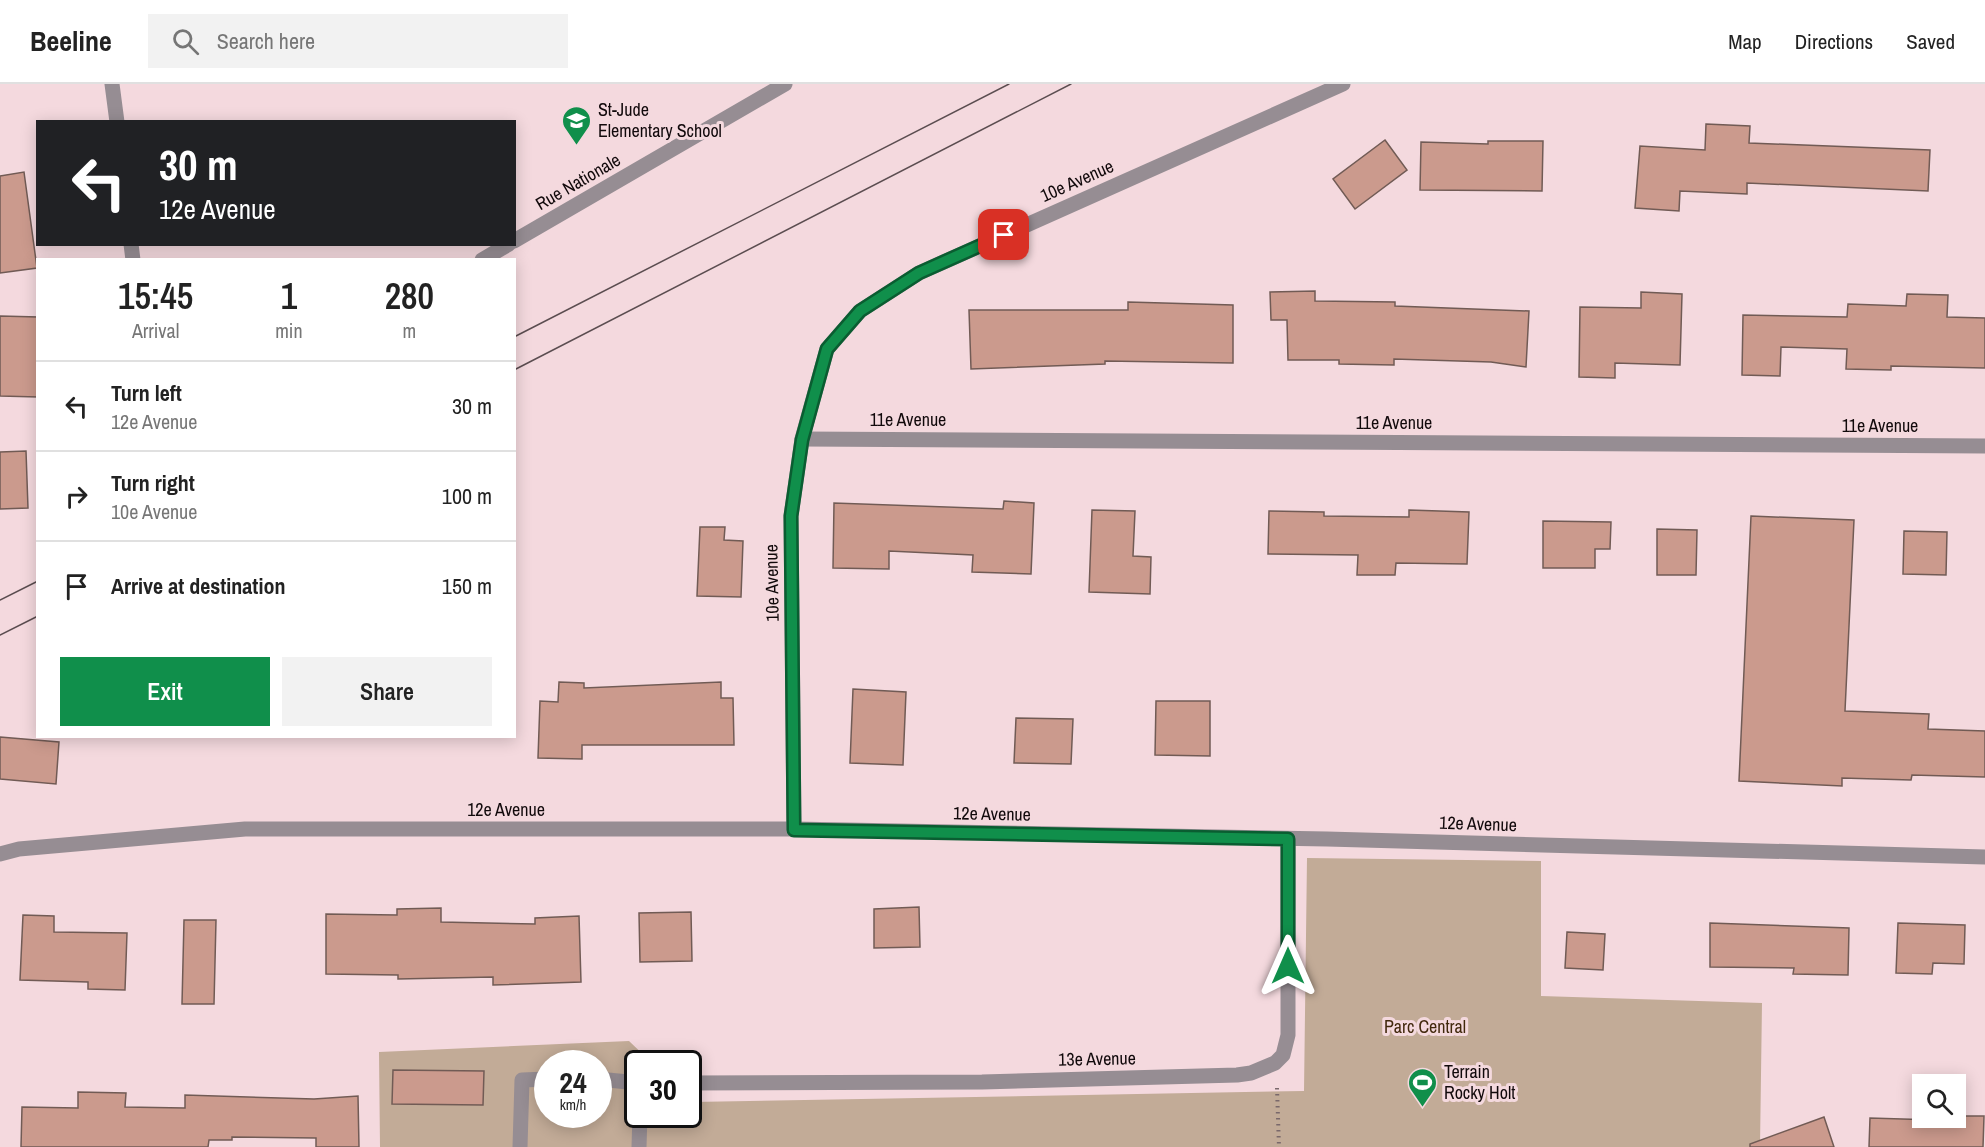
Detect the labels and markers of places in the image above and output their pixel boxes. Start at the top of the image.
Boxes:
place label: St-Jude Elementary School [598,97,722,143]
school or university icon: St-Jude Elementary School [561,104,593,146]
pin [978,209,1029,260]
place label: Terrain Rocky Holt [1444,1059,1515,1105]
sports icon: Terrain Rocky Holt [1407,1066,1439,1108]

